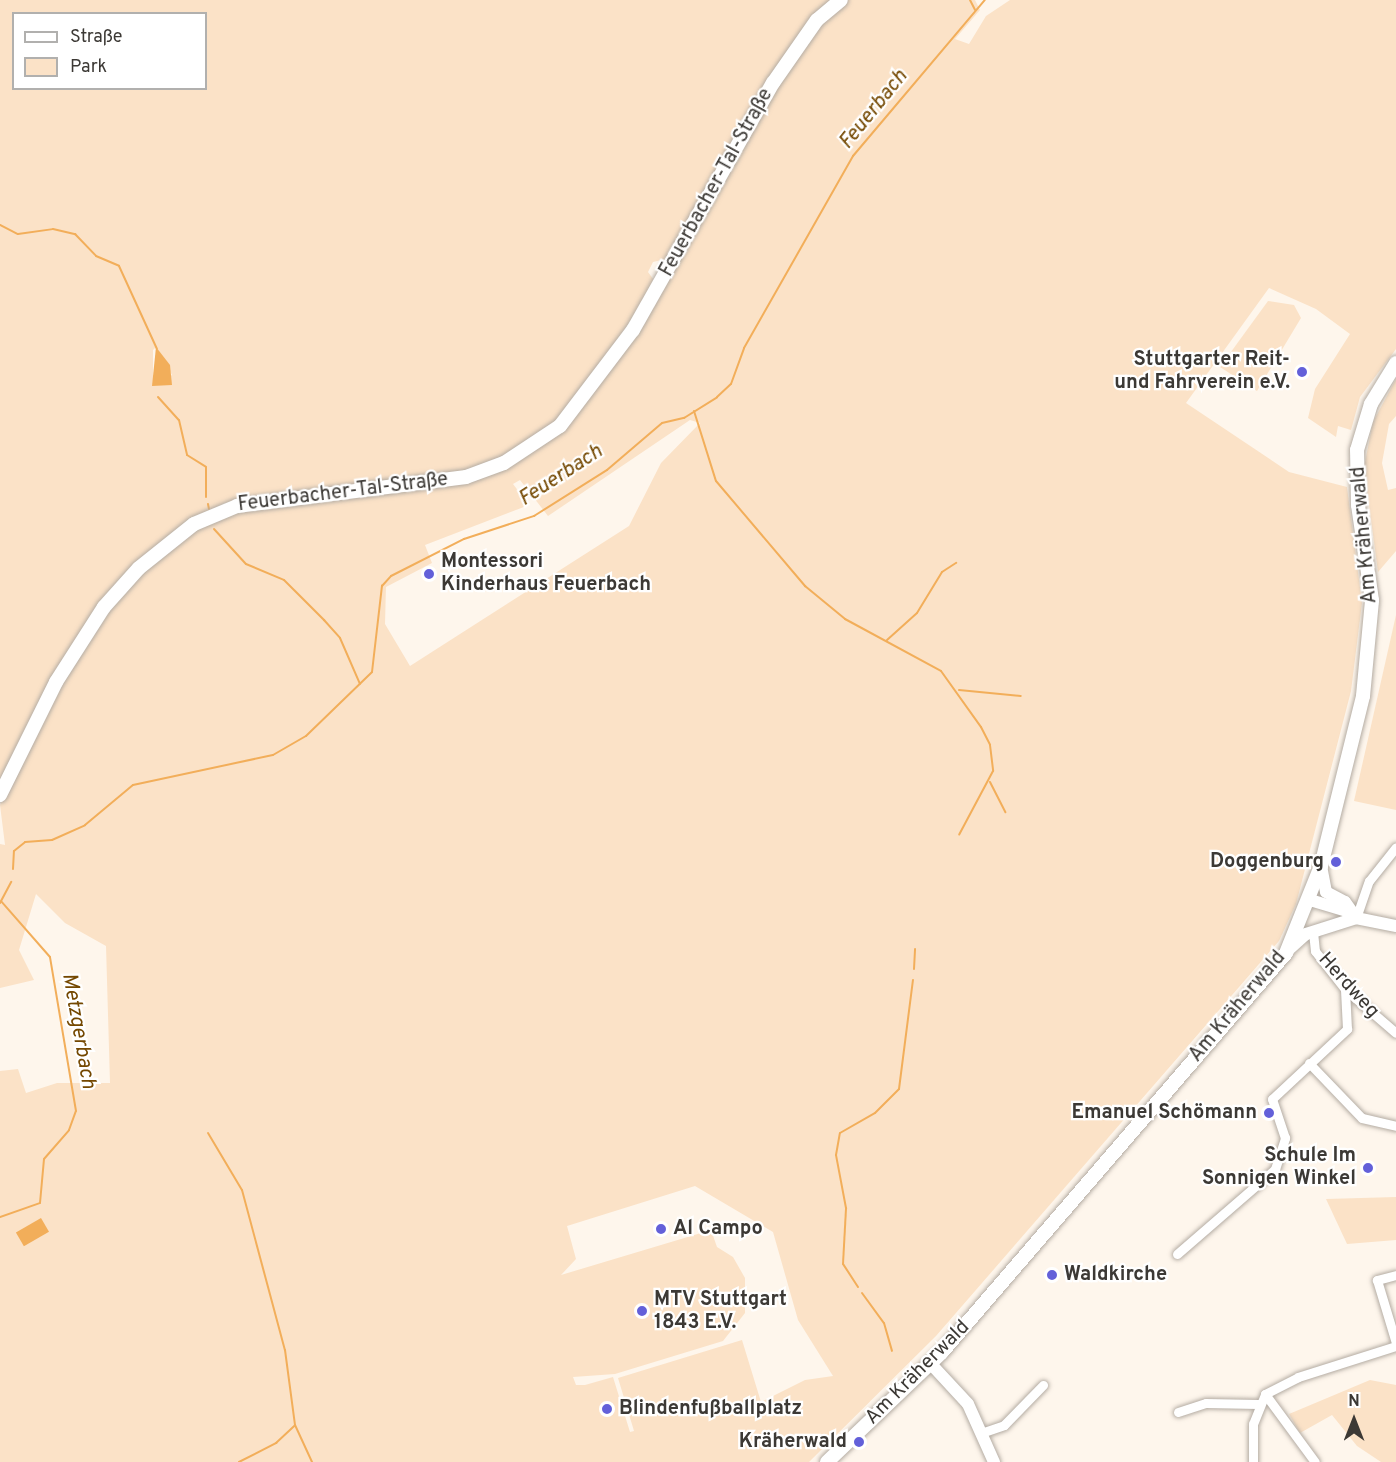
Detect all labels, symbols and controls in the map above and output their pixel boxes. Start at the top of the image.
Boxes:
legend [12,12,207,90]
text: Straße [70,26,122,49]
text: Park [70,56,107,79]
water label: Feuerbach [834,65,914,155]
street label: Feuerbacher-Tal-Straße [655,85,779,281]
place label: Stuttgarter Reit- und Fahrverein e.V. [1114,348,1290,395]
marker: Stuttgarter Reit- und Fahrverein e.V. [1295,365,1309,379]
water label: Feuerbach [514,440,608,512]
street label: Am Kräherwald [1347,465,1383,605]
street label: Feuerbacher-Tal-Straße [237,468,449,518]
place label: Montessori Kinderhaus Feuerbach [441,550,651,597]
marker: Montessori Kinderhaus Feuerbach [422,567,436,581]
place label: Doggenburg [1210,850,1324,874]
marker: Doggenburg [1329,855,1343,869]
street label: Am Kräherwald [1185,947,1291,1067]
street label: Herdweg [1312,948,1384,1024]
water label: Metzgerbach [55,971,101,1091]
place label: Emanuel Schömann [1072,1101,1257,1125]
marker: Emanuel Schömann [1262,1106,1276,1120]
place label: Schule Im Sonnigen Winkel [1202,1144,1356,1191]
marker: Schule Im Sonnigen Winkel [1361,1161,1375,1175]
place label: Al Campo [673,1217,763,1241]
marker: Al Campo [654,1222,668,1236]
place label: Waldkirche [1064,1263,1167,1287]
marker: Waldkirche [1045,1268,1059,1282]
place label: MTV Stuttgart 1843 E.V. [654,1288,788,1335]
marker: MTV Stuttgart 1843 E.V. [635,1304,649,1318]
street label: Am Kräherwald [861,1316,975,1430]
north arrow [1324,1390,1384,1450]
text: N [1348,1392,1360,1412]
place label: Blindenfußballplatz [619,1397,802,1421]
marker: Blindenfußballplatz [600,1402,614,1416]
place label: Kräherwald [739,1430,847,1454]
marker: Kräherwald [852,1435,866,1449]

